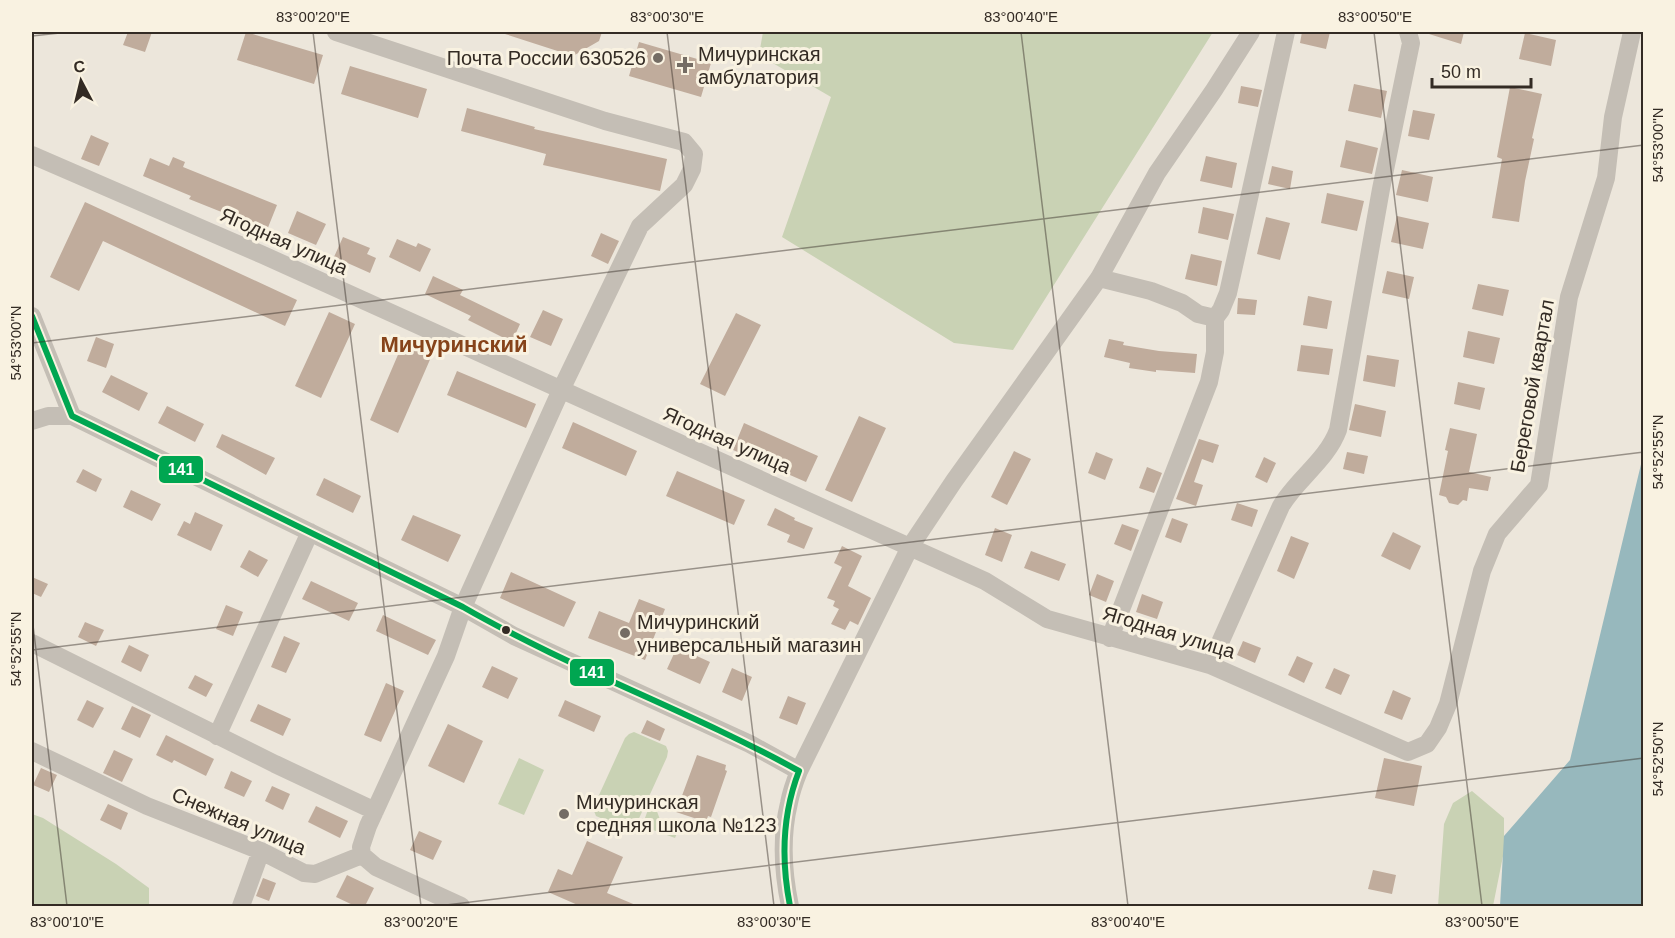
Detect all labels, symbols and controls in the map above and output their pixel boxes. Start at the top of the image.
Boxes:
text: 83°00'20"E [276,8,350,25]
text: 83°00'30"E [630,8,704,25]
text: 83°00'40"E [984,8,1058,25]
text: 83°00'50"E [1338,8,1412,25]
place label: Мичуринская амбулатория [698,43,821,88]
place label: Почта России 630526 [447,47,646,69]
north arrow [51,51,111,111]
marker: Почта России 630526 [651,51,665,65]
scale bar [1432,51,1531,89]
marker: Мичуринская амбулатория [676,56,694,74]
text: С [72,57,86,76]
text: 50 m [1441,62,1481,82]
text: 54°53'00"N [1649,107,1666,183]
street label: Ягодная улица [217,203,352,279]
street label: Береговой квартал [1506,298,1558,474]
text: 54°53'00"N [7,305,24,381]
district label: Мичуринский [380,332,528,357]
street label: Ягодная улица [660,402,795,478]
text: 54°52'55"N [1649,414,1666,490]
line badge: 141 [158,455,204,484]
text: 141 [168,461,194,478]
street label: Ягодная улица [1100,601,1239,663]
text: 54°52'55"N [7,611,24,687]
place label: Мичуринский универсальный магазин [637,611,861,656]
unlabelled marker [500,624,512,636]
marker: Мичуринский универсальный магазин [618,626,632,640]
line badge: 141 [569,658,615,687]
text: 141 [579,664,605,681]
text: 54°52'50"N [1649,721,1666,797]
street label: Снежная улица [169,783,310,859]
place label: Мичуринская средняя школа №123 [576,791,777,836]
marker: Мичуринская средняя школа №123 [557,807,571,821]
text: 83°00'10"E [30,913,104,930]
text: 83°00'20"E [384,913,458,930]
text: 83°00'30"E [737,913,811,930]
text: 83°00'40"E [1091,913,1165,930]
text: 83°00'50"E [1445,913,1519,930]

